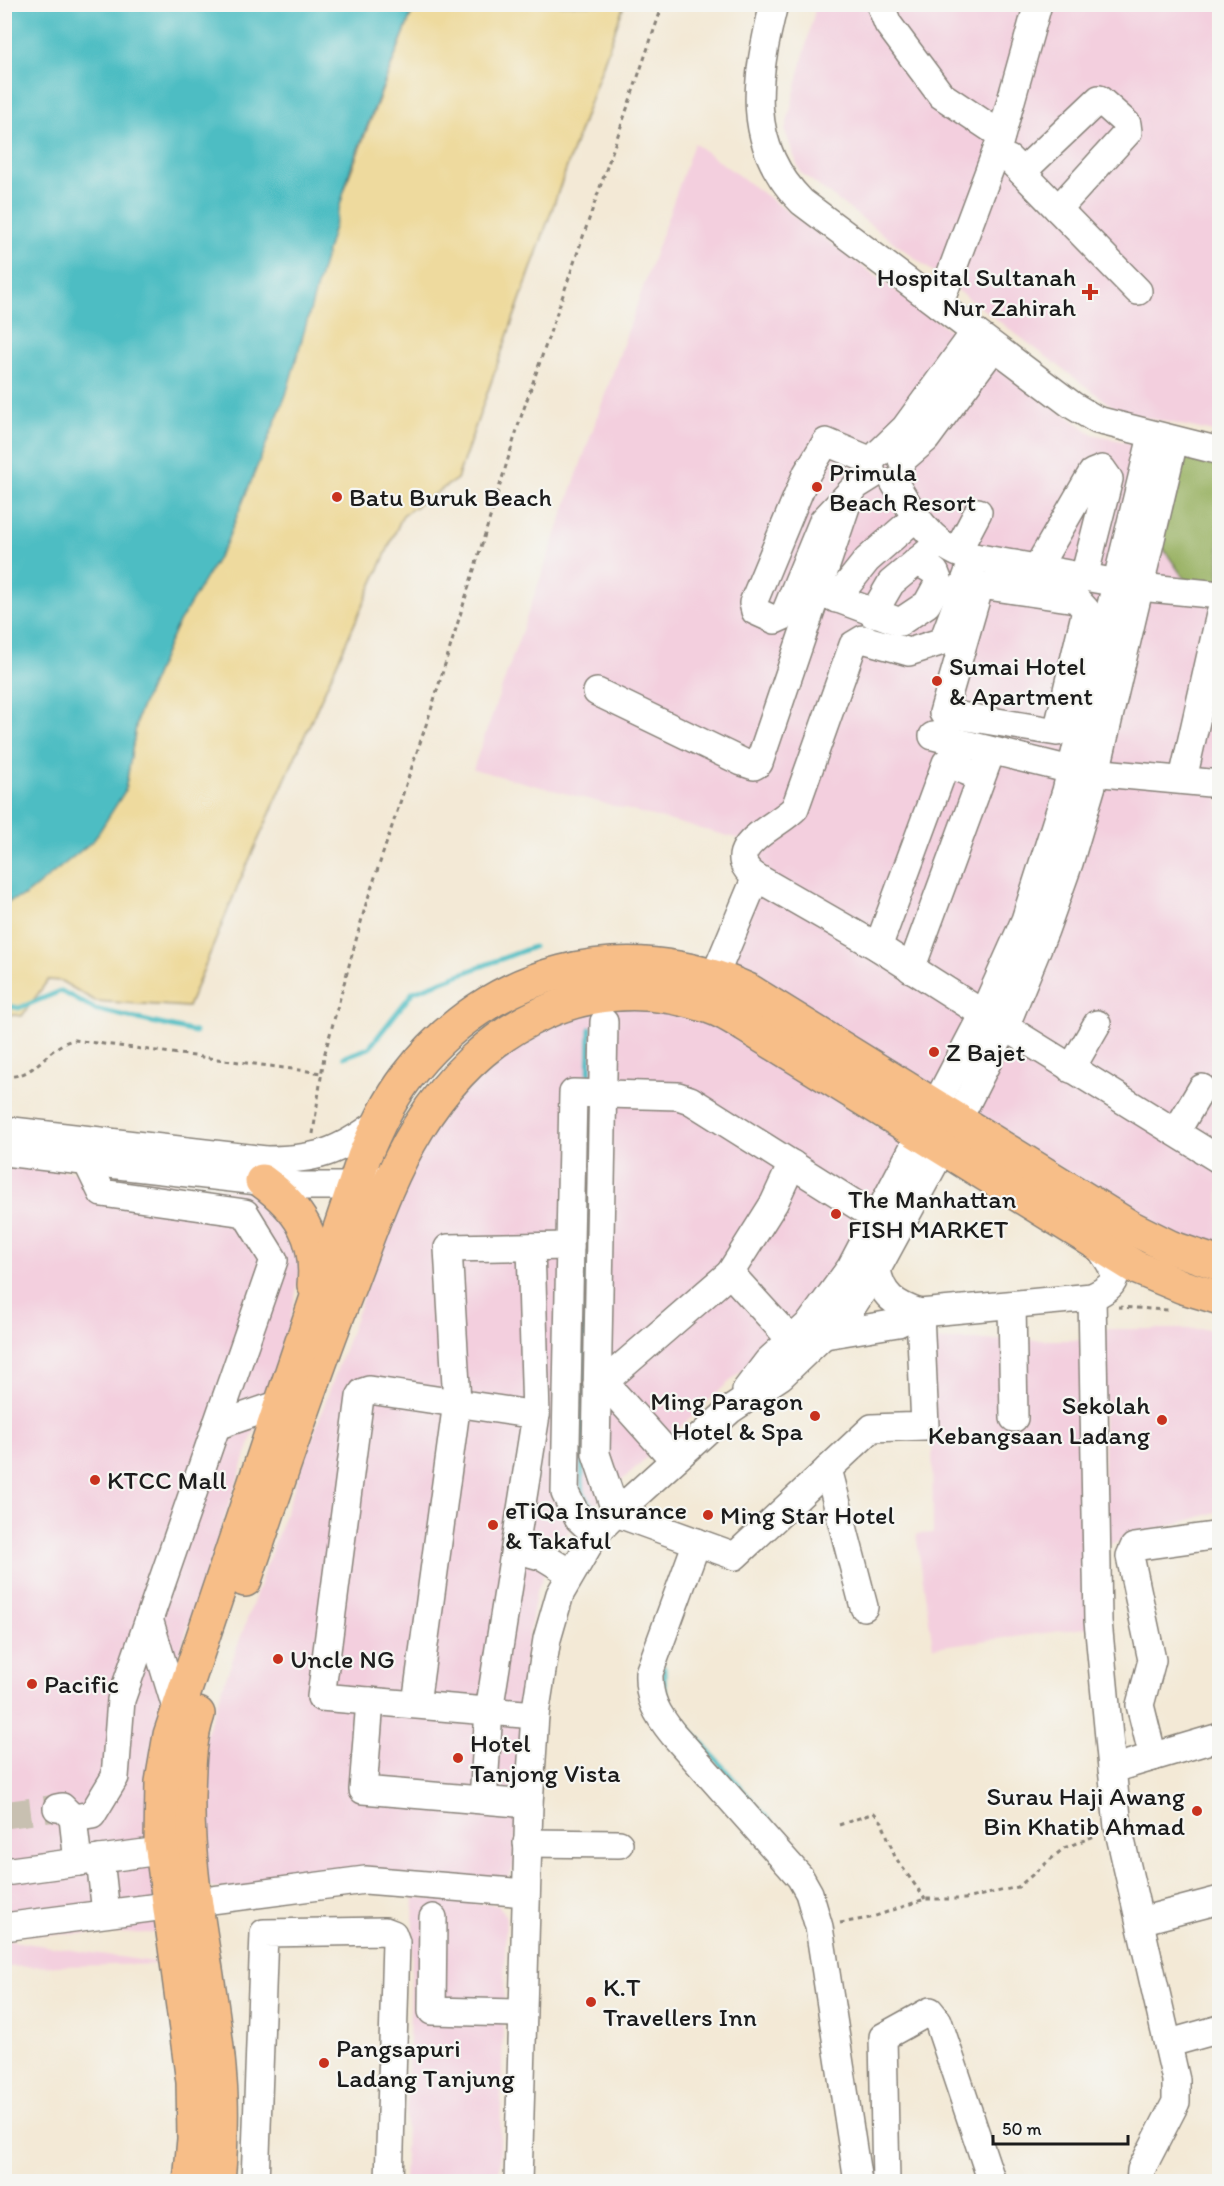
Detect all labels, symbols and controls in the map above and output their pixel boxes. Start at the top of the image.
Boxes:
place label: Hospital Sultanah Nur Zahirah [877,261,1076,323]
marker: Hospital Sultanah Nur Zahirah [1081,283,1099,301]
place label: Primula Beach Resort [829,456,976,518]
marker: Primula Beach Resort [810,480,824,494]
place label: Batu Buruk Beach [349,481,552,513]
marker: Batu Buruk Beach [330,490,344,504]
place label: Sumai Hotel & Apartment [949,650,1093,712]
marker: Sumai Hotel & Apartment [930,674,944,688]
place label: Z Bajet [946,1036,1025,1068]
marker: Z Bajet [927,1045,941,1059]
place label: The Manhattan FISH MARKET [848,1183,1017,1245]
marker: The Manhattan FISH MARKET [829,1207,843,1221]
place label: Ming Paragon Hotel & Spa [650,1385,803,1447]
place label: Sekolah Kebangsaan Ladang [928,1389,1151,1451]
marker: Ming Paragon Hotel & Spa [808,1409,822,1423]
marker: Sekolah Kebangsaan Ladang [1155,1413,1169,1427]
place label: KTCC Mall [107,1464,227,1496]
marker: KTCC Mall [88,1473,102,1487]
place label: eTiQa Insurance & Takaful [505,1494,687,1556]
place label: Ming Star Hotel [720,1499,895,1531]
marker: Ming Star Hotel [701,1508,715,1522]
marker: eTiQa Insurance & Takaful [486,1518,500,1532]
place label: Uncle NG [290,1643,395,1675]
marker: Uncle NG [271,1652,285,1666]
place label: Pacific [44,1668,119,1700]
marker: Pacific [25,1677,39,1691]
place label: Hotel Tanjong Vista [470,1727,621,1789]
marker: Hotel Tanjong Vista [451,1751,465,1765]
place label: Surau Haji Awang Bin Khatib Ahmad [983,1780,1186,1842]
marker: Surau Haji Awang Bin Khatib Ahmad [1190,1804,1204,1818]
place label: K.T Travellers Inn [603,1971,757,2033]
marker: K.T Travellers Inn [584,1995,598,2009]
place label: Pangsapuri Ladang Tanjung [336,2032,515,2094]
marker: Pangsapuri Ladang Tanjung [317,2056,331,2070]
scale bar [993,2108,1128,2146]
text: 50 m [1002,2118,1042,2140]

